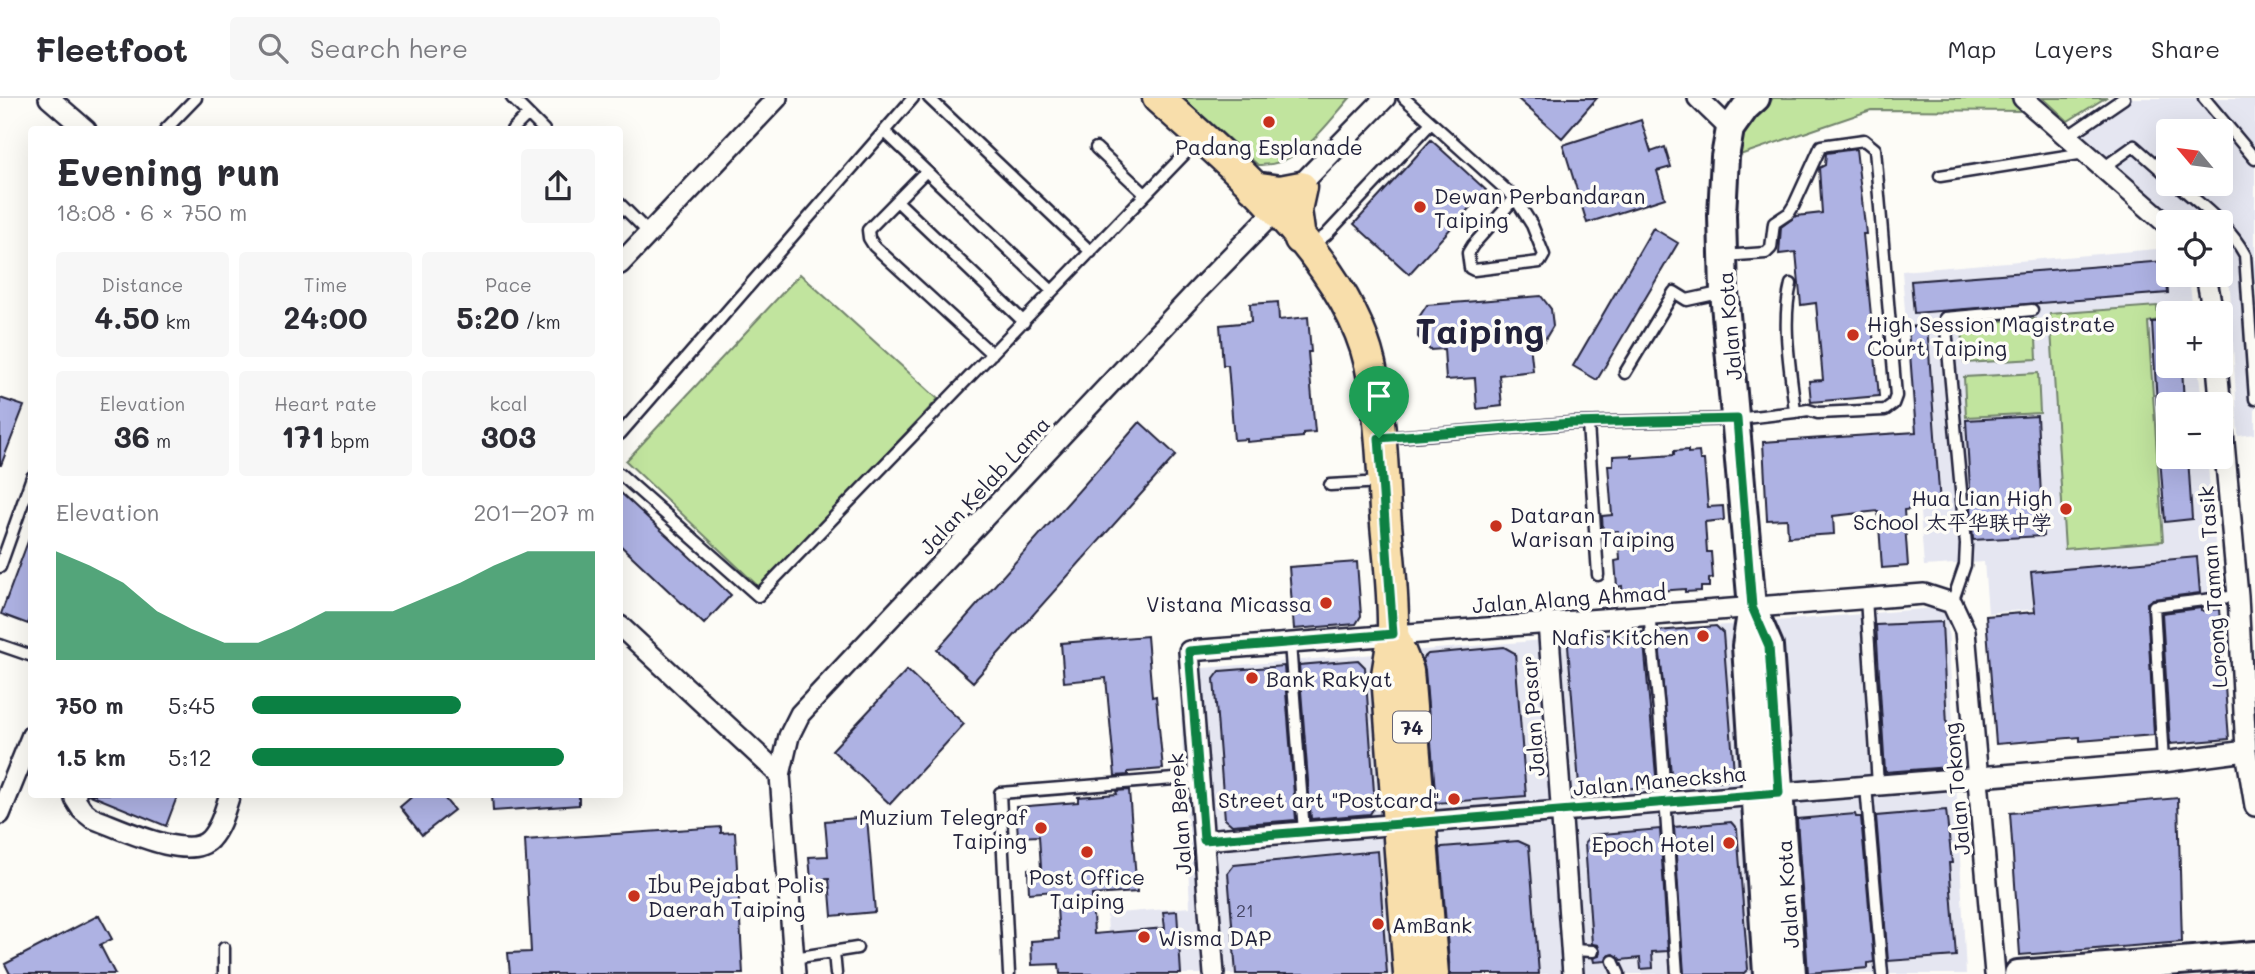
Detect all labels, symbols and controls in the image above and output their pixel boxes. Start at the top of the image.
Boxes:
search box [230,17,720,80]
text: Fleetfoot [35,27,188,70]
icon: search [254,29,292,67]
text: Search here [310,31,468,65]
text: Map [1948,33,1996,64]
text: Layers [2034,33,2113,64]
text: Share [2151,33,2220,64]
marker: Padang Esplanade [1261,114,1277,130]
north arrow [2156,119,2233,196]
map controls [2156,119,2233,469]
place label: Padang Esplanade [1175,133,1363,160]
text: Evening run [56,146,280,196]
button: share [521,149,595,223]
place label: Dewan Perbandaran Taiping [1434,182,1645,233]
text: 18:08 · 6 × 750 m [56,197,247,227]
marker: Dewan Perbandaran Taiping [1412,199,1428,215]
button: locate [2156,210,2233,287]
street label: Jalan Kota [1711,271,1747,381]
text: Distance [102,272,183,297]
text: Time [304,272,347,297]
text: Pace [485,272,532,297]
text: 4.50 [94,297,159,337]
text: 24:00 [284,297,367,337]
text: 5:20 [456,297,519,337]
button: + [2156,301,2233,378]
district label: Taiping [1416,307,1544,353]
text: km [159,309,191,334]
text: /km [519,309,561,334]
place label: High Session Magistrate Court Taiping [1867,310,2115,361]
marker: High Session Magistrate Court Taiping [1845,327,1861,343]
pin [1349,366,1409,438]
icon: arrive [1360,377,1398,415]
text: Elevation [100,391,185,416]
text: Heart rate [274,391,377,416]
text: kcal [490,391,527,416]
button: − [2156,392,2233,469]
street label: Jalan Kelab Lama [913,410,1055,560]
text: 36 [114,416,150,456]
text: 171 [281,416,325,456]
text: 303 [481,416,536,456]
text: m [150,428,171,453]
text: bpm [325,428,370,453]
place label: Hua Lian High School 太平华联中学 [1853,484,2052,535]
street label: Lorong Taman Tasik [2191,485,2233,689]
text: Elevation [56,497,159,527]
text: 201–207 m [473,497,595,527]
place label: Dataran Warisan Taiping [1510,501,1675,552]
marker: Hua Lian High School 太平华联中学 [2058,501,2074,517]
marker: Dataran Warisan Taiping [1488,518,1504,534]
street label: Jalan Alang Ahmad [1471,578,1667,618]
place label: Vistana Micassa [1146,590,1312,617]
marker: Vistana Micassa [1318,595,1334,611]
place label: Nafis Kitchen [1552,623,1689,650]
marker: Nafis Kitchen [1695,628,1711,644]
street label: Jalan Pasar [1514,655,1550,777]
place label: Bank Rakyat [1266,665,1393,692]
marker: Bank Rakyat [1244,670,1260,686]
text: 750 m [56,690,124,720]
text: 5:45 [168,690,215,720]
road number: 74 [1393,712,1431,742]
street label: Jalan Tokong [1937,722,1975,856]
text: 1.5 km [56,742,126,772]
text: 5:12 [168,742,212,772]
street label: Jalan Berek [1161,752,1197,876]
street label: Jalan Manecksha [1572,759,1748,801]
place label: Street art "Postcard" [1218,786,1440,813]
marker: Street art "Postcard" [1446,791,1462,807]
place label: Muzium Telegraf Taiping [859,803,1028,854]
marker: Muzium Telegraf Taiping [1033,820,1049,836]
place label: Epoch Hotel [1592,830,1715,857]
marker: Epoch Hotel [1721,835,1737,851]
street label: Jalan Kota [1770,839,1804,949]
marker: Post Office Taiping [1079,844,1095,860]
place label: Post Office Taiping [1029,863,1145,914]
place label: Ibu Pejabat Polis Daerah Taiping [648,871,824,922]
marker: Ibu Pejabat Polis Daerah Taiping [626,888,642,904]
house number: 21 [1236,898,1254,922]
place label: AmBank [1392,911,1472,938]
marker: AmBank [1370,916,1386,932]
place label: Wisma DAP [1158,924,1272,951]
marker: Wisma DAP [1136,929,1152,945]

